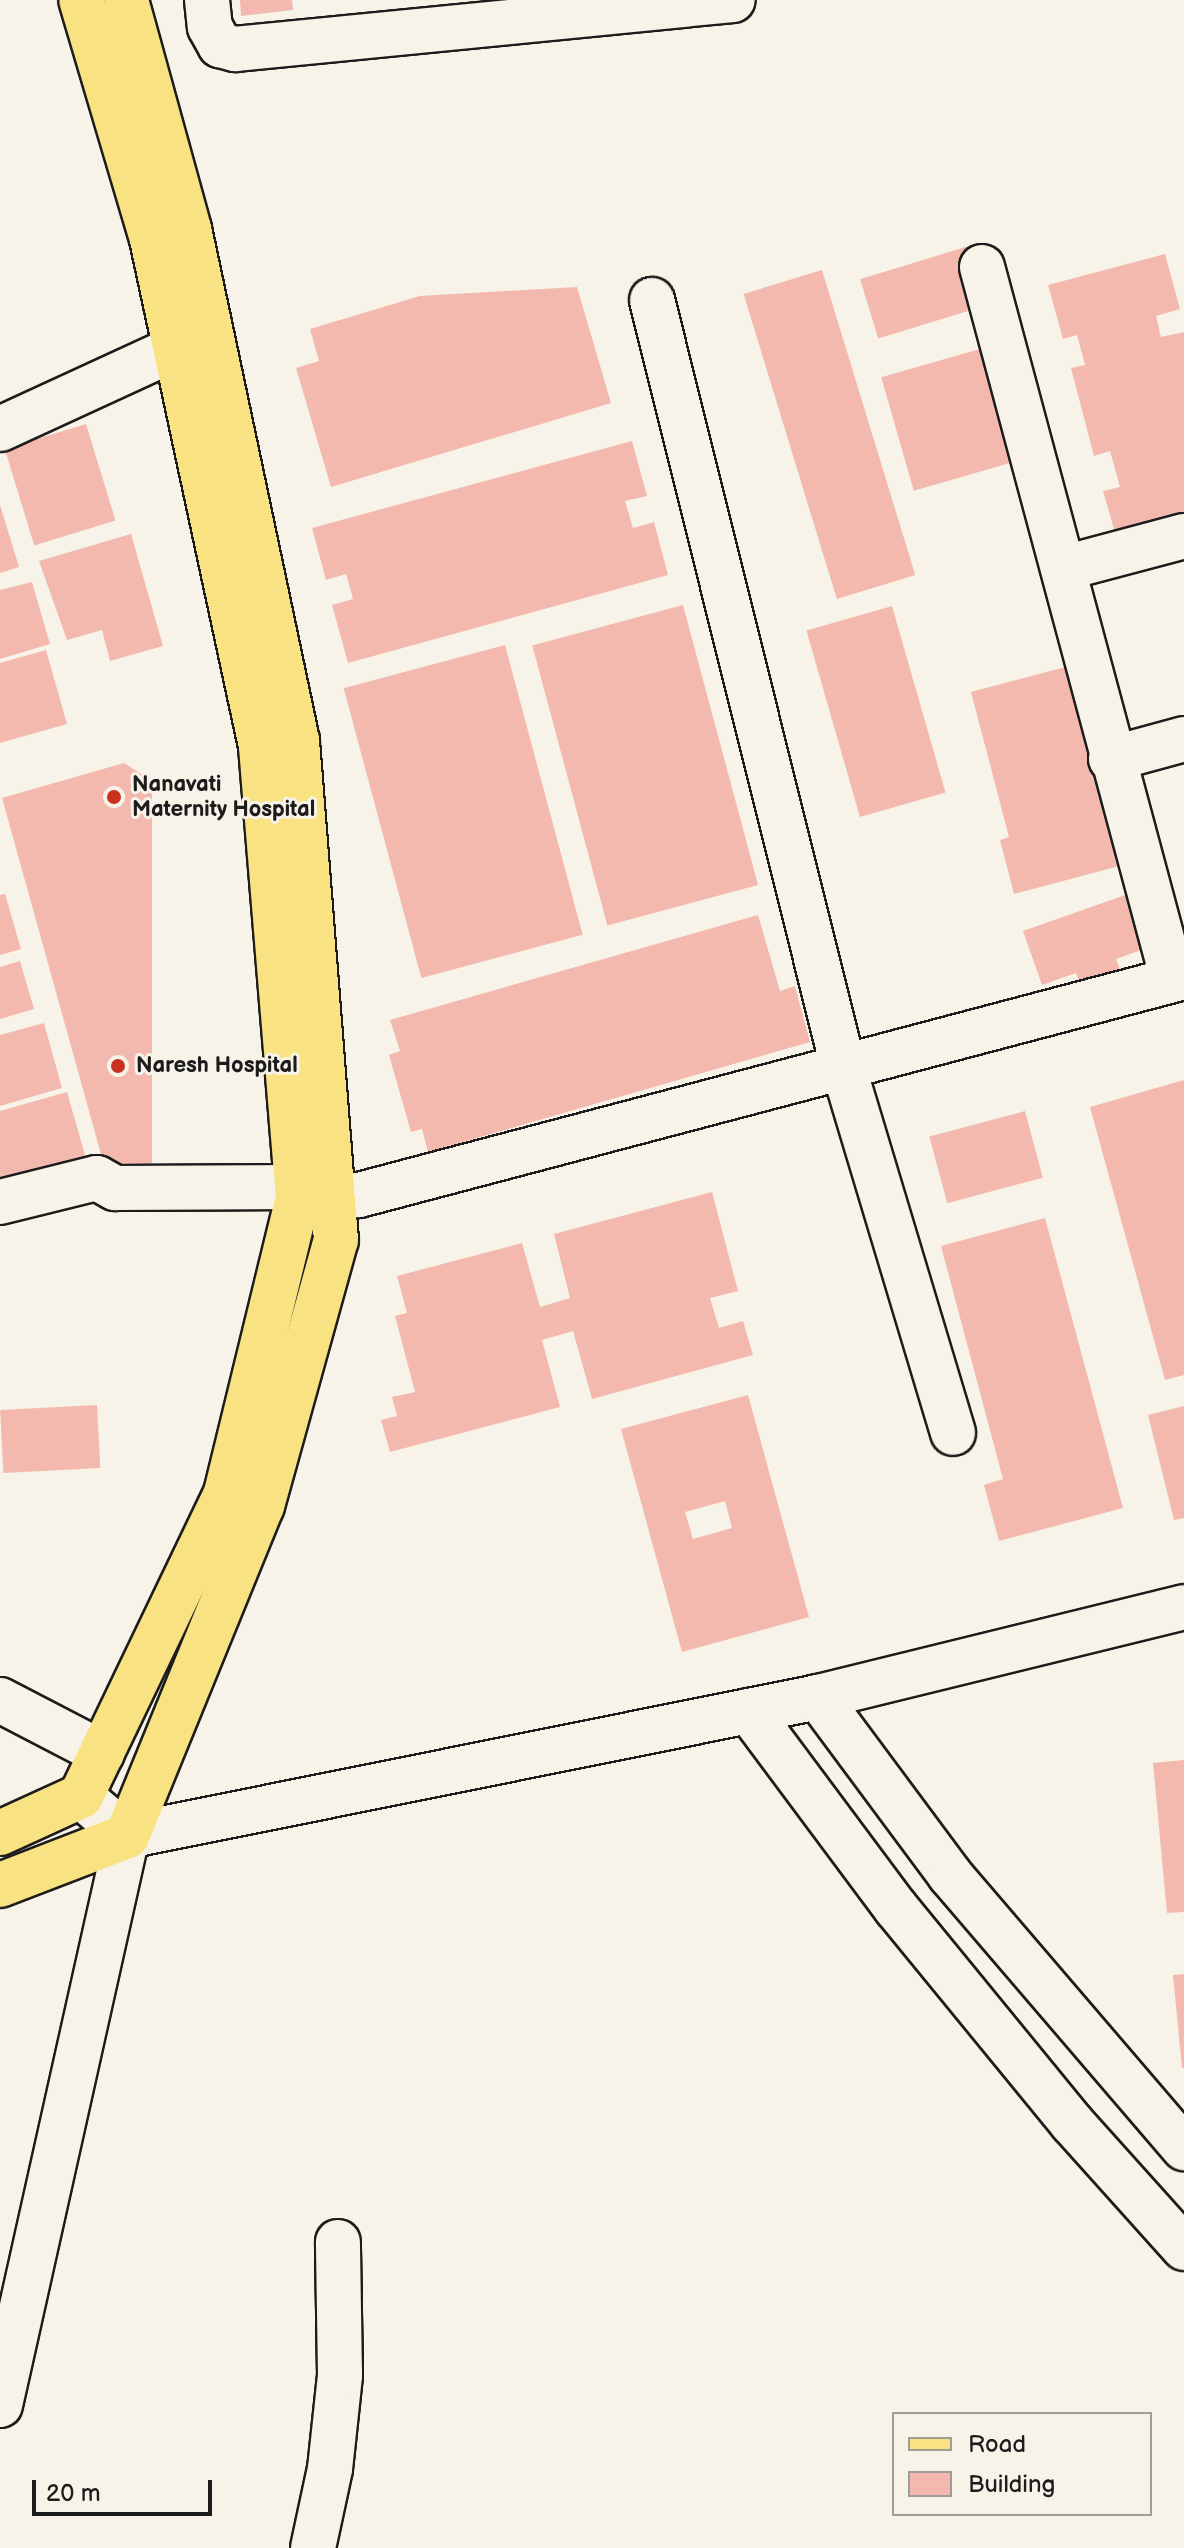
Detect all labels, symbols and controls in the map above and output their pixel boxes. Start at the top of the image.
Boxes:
place label: Nanavati Maternity Hospital [132,771,316,822]
marker: Nanavati Maternity Hospital [103,786,125,808]
place label: Naresh Hospital [136,1053,298,1079]
marker: Naresh Hospital [107,1055,129,1077]
legend [892,2412,1152,2516]
text: Road [968,2430,1026,2459]
scale bar [36,2464,216,2514]
text: Building [968,2470,1055,2499]
text: 20 m [46,2479,101,2508]

